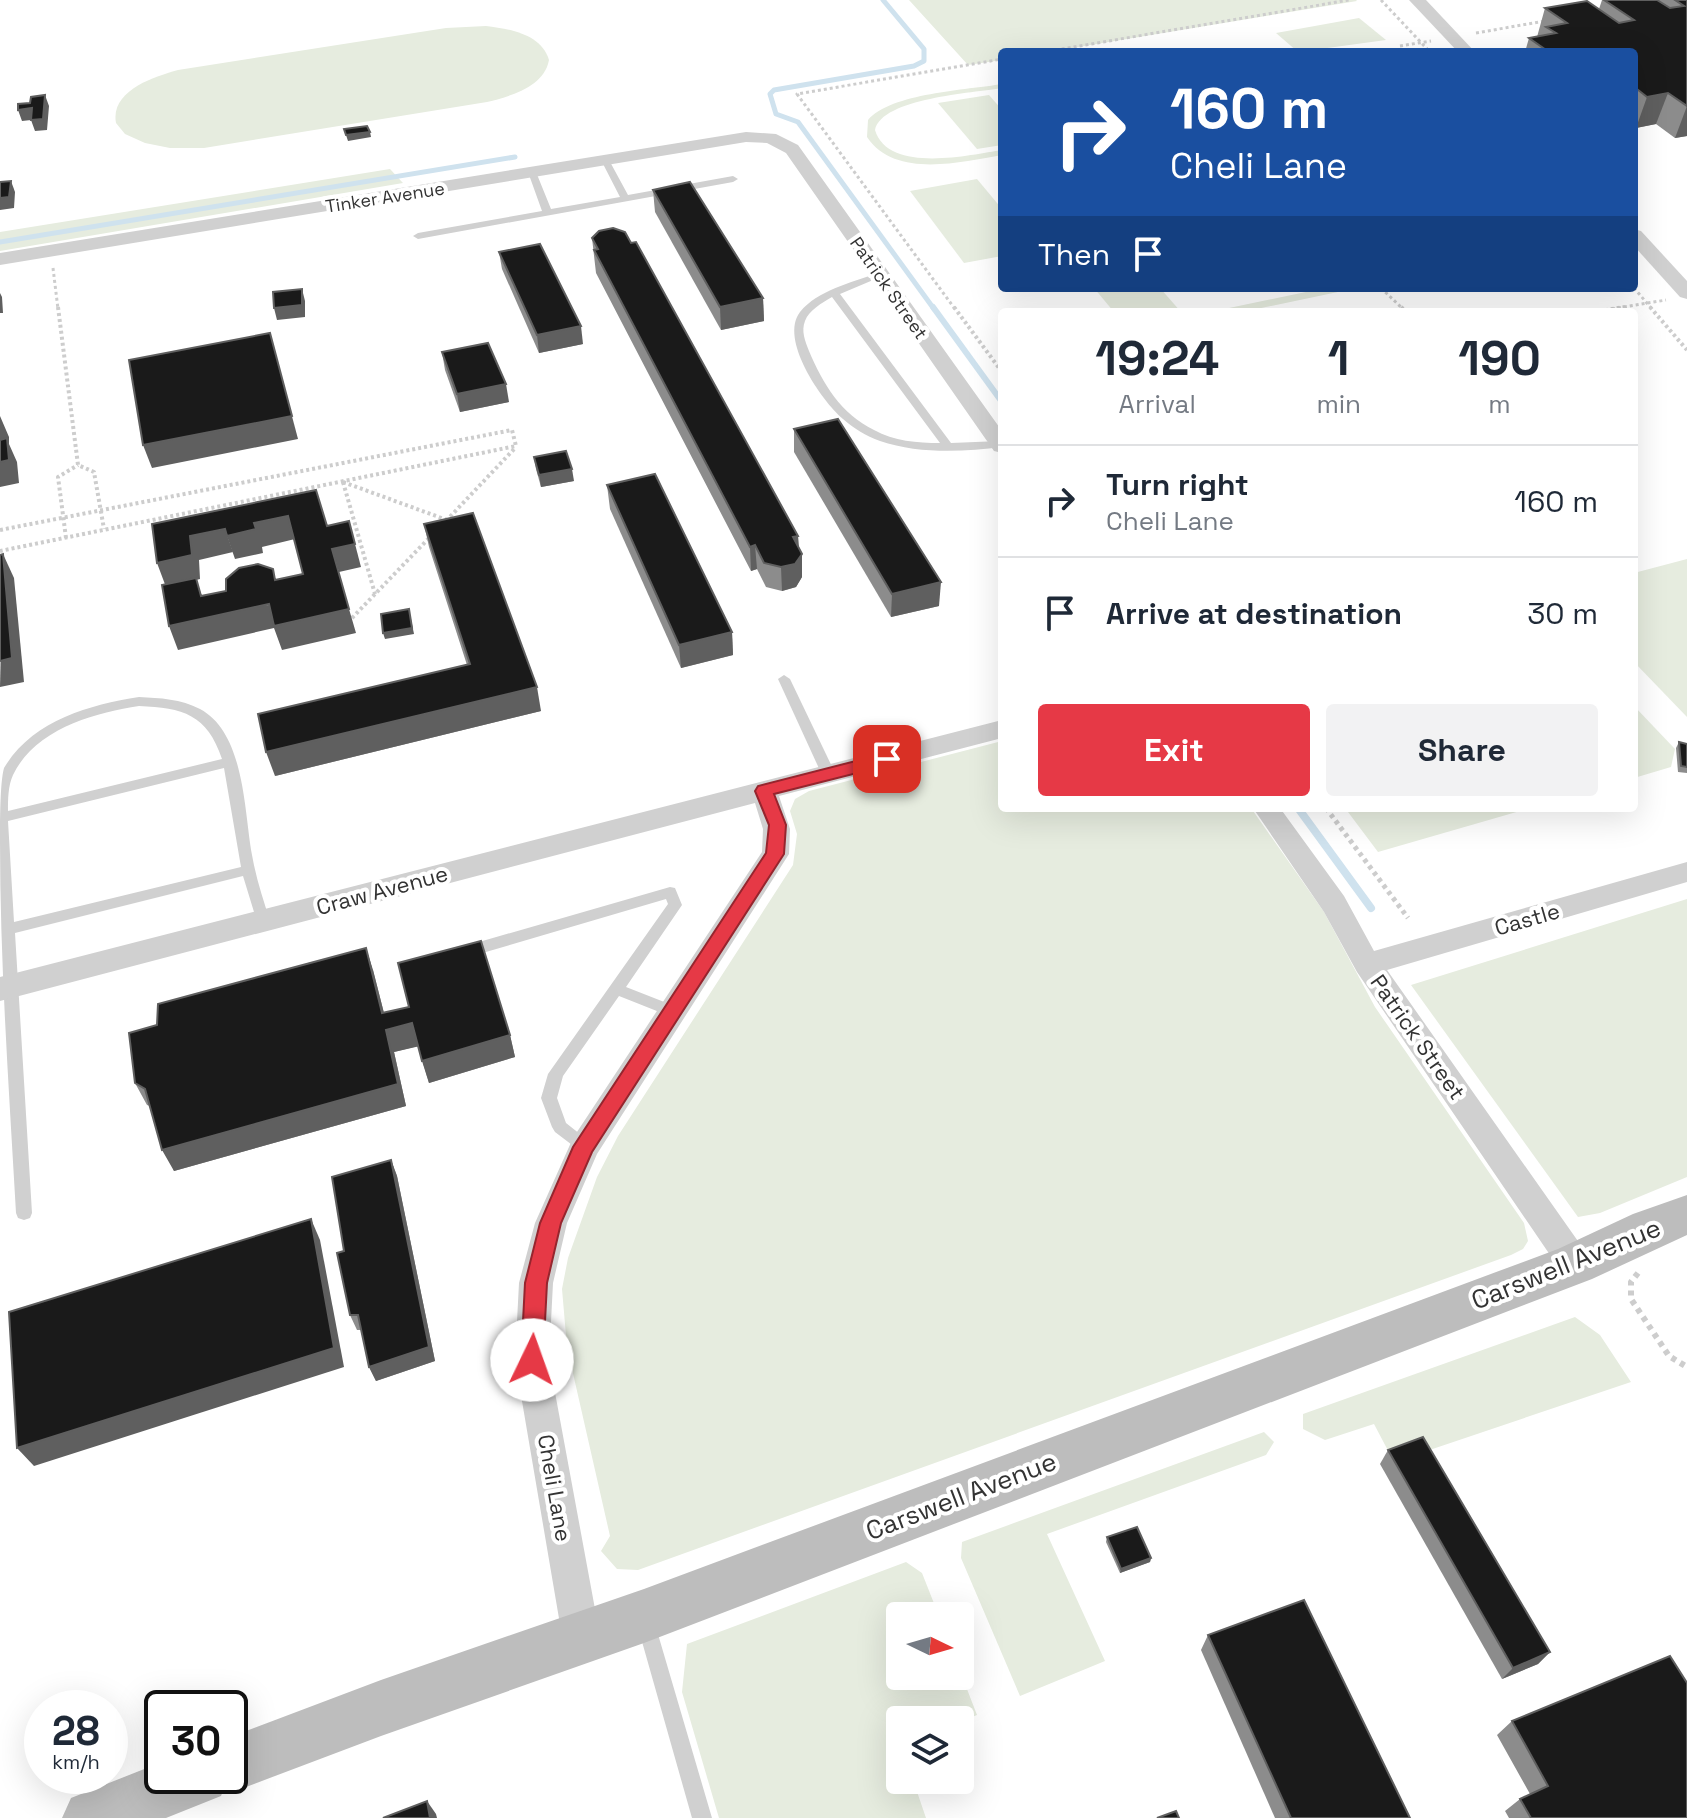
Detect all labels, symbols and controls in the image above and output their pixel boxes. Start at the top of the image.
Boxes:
text: 160 m [1170,73,1328,144]
icon: right [1038,80,1142,184]
text: Cheli Lane [1170,143,1347,189]
street label: Tinker Avenue [324,176,446,218]
street label: Patrick Street [845,232,933,344]
icon: arrive [1126,232,1170,276]
text: Then [1038,235,1110,274]
text: 19:24 [1095,328,1219,389]
text: 1 [1328,328,1350,389]
text: 190 [1458,328,1541,389]
text: Arrival [1119,387,1196,421]
text: min [1316,387,1361,421]
text: m [1488,387,1511,421]
text: Turn right [1106,465,1249,504]
icon: right [1038,479,1082,523]
text: 160 m [1514,482,1598,521]
text: Cheli Lane [1106,504,1234,538]
icon: arrive [1038,591,1082,635]
text: Arrive at destination [1106,594,1402,633]
text: 30 m [1527,594,1598,633]
button: Exit [1038,704,1310,796]
button: Share [1326,704,1598,796]
pin [853,725,921,793]
icon: arrive [865,737,909,781]
street label: Craw Avenue [313,859,451,921]
street label: Castle [1491,896,1563,942]
street label: Patrick Street [1364,969,1472,1105]
street label: Carswell Avenue [1466,1210,1666,1318]
position arrow [490,1318,574,1402]
street label: Cheli Lane [532,1432,578,1544]
street label: Carswell Avenue [861,1444,1061,1548]
north arrow [886,1602,974,1690]
map controls [886,1602,974,1794]
speed limit sign: 30 [144,1690,248,1794]
text: 28 [52,1706,100,1757]
button: layers [886,1706,974,1794]
text: km/h [52,1749,100,1775]

